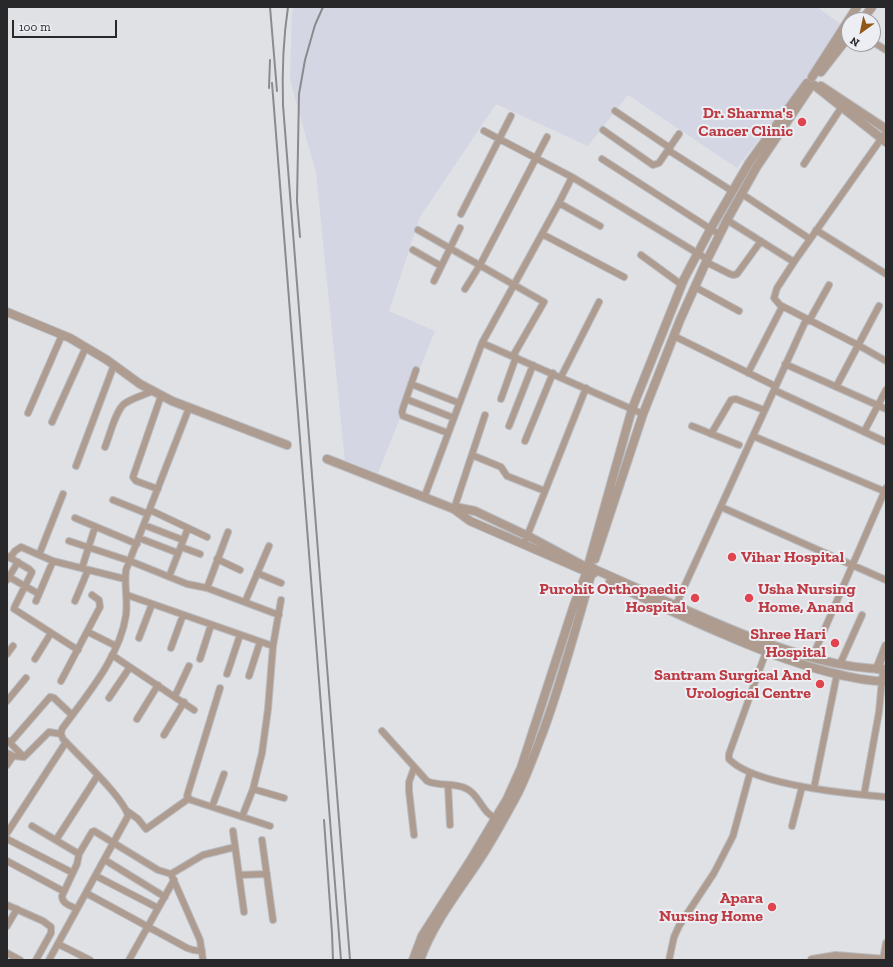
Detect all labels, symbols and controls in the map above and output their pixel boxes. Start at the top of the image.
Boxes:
scale bar [14,12,119,38]
north arrow [841,12,881,52]
text: 100 m [19,20,51,34]
text: N [848,34,862,49]
place label: Dr. Sharma's Cancer Clinic [698,103,793,141]
marker: Dr. Sharma's Cancer Clinic [796,116,808,128]
place label: Vihar Hospital [741,547,844,567]
marker: Vihar Hospital [726,551,738,563]
place label: Purohit Orthopaedic Hospital [539,579,686,617]
place label: Usha Nursing Home, Anand [758,579,856,617]
marker: Purohit Orthopaedic Hospital [689,592,701,604]
marker: Usha Nursing Home, Anand [743,592,755,604]
place label: Shree Hari Hospital [750,624,826,662]
marker: Shree Hari Hospital [829,637,841,649]
place label: Santram Surgical And Urological Centre [654,665,811,703]
marker: Santram Surgical And Urological Centre [814,678,826,690]
place label: Apara Nursing Home [659,888,763,926]
marker: Apara Nursing Home [766,901,778,913]

